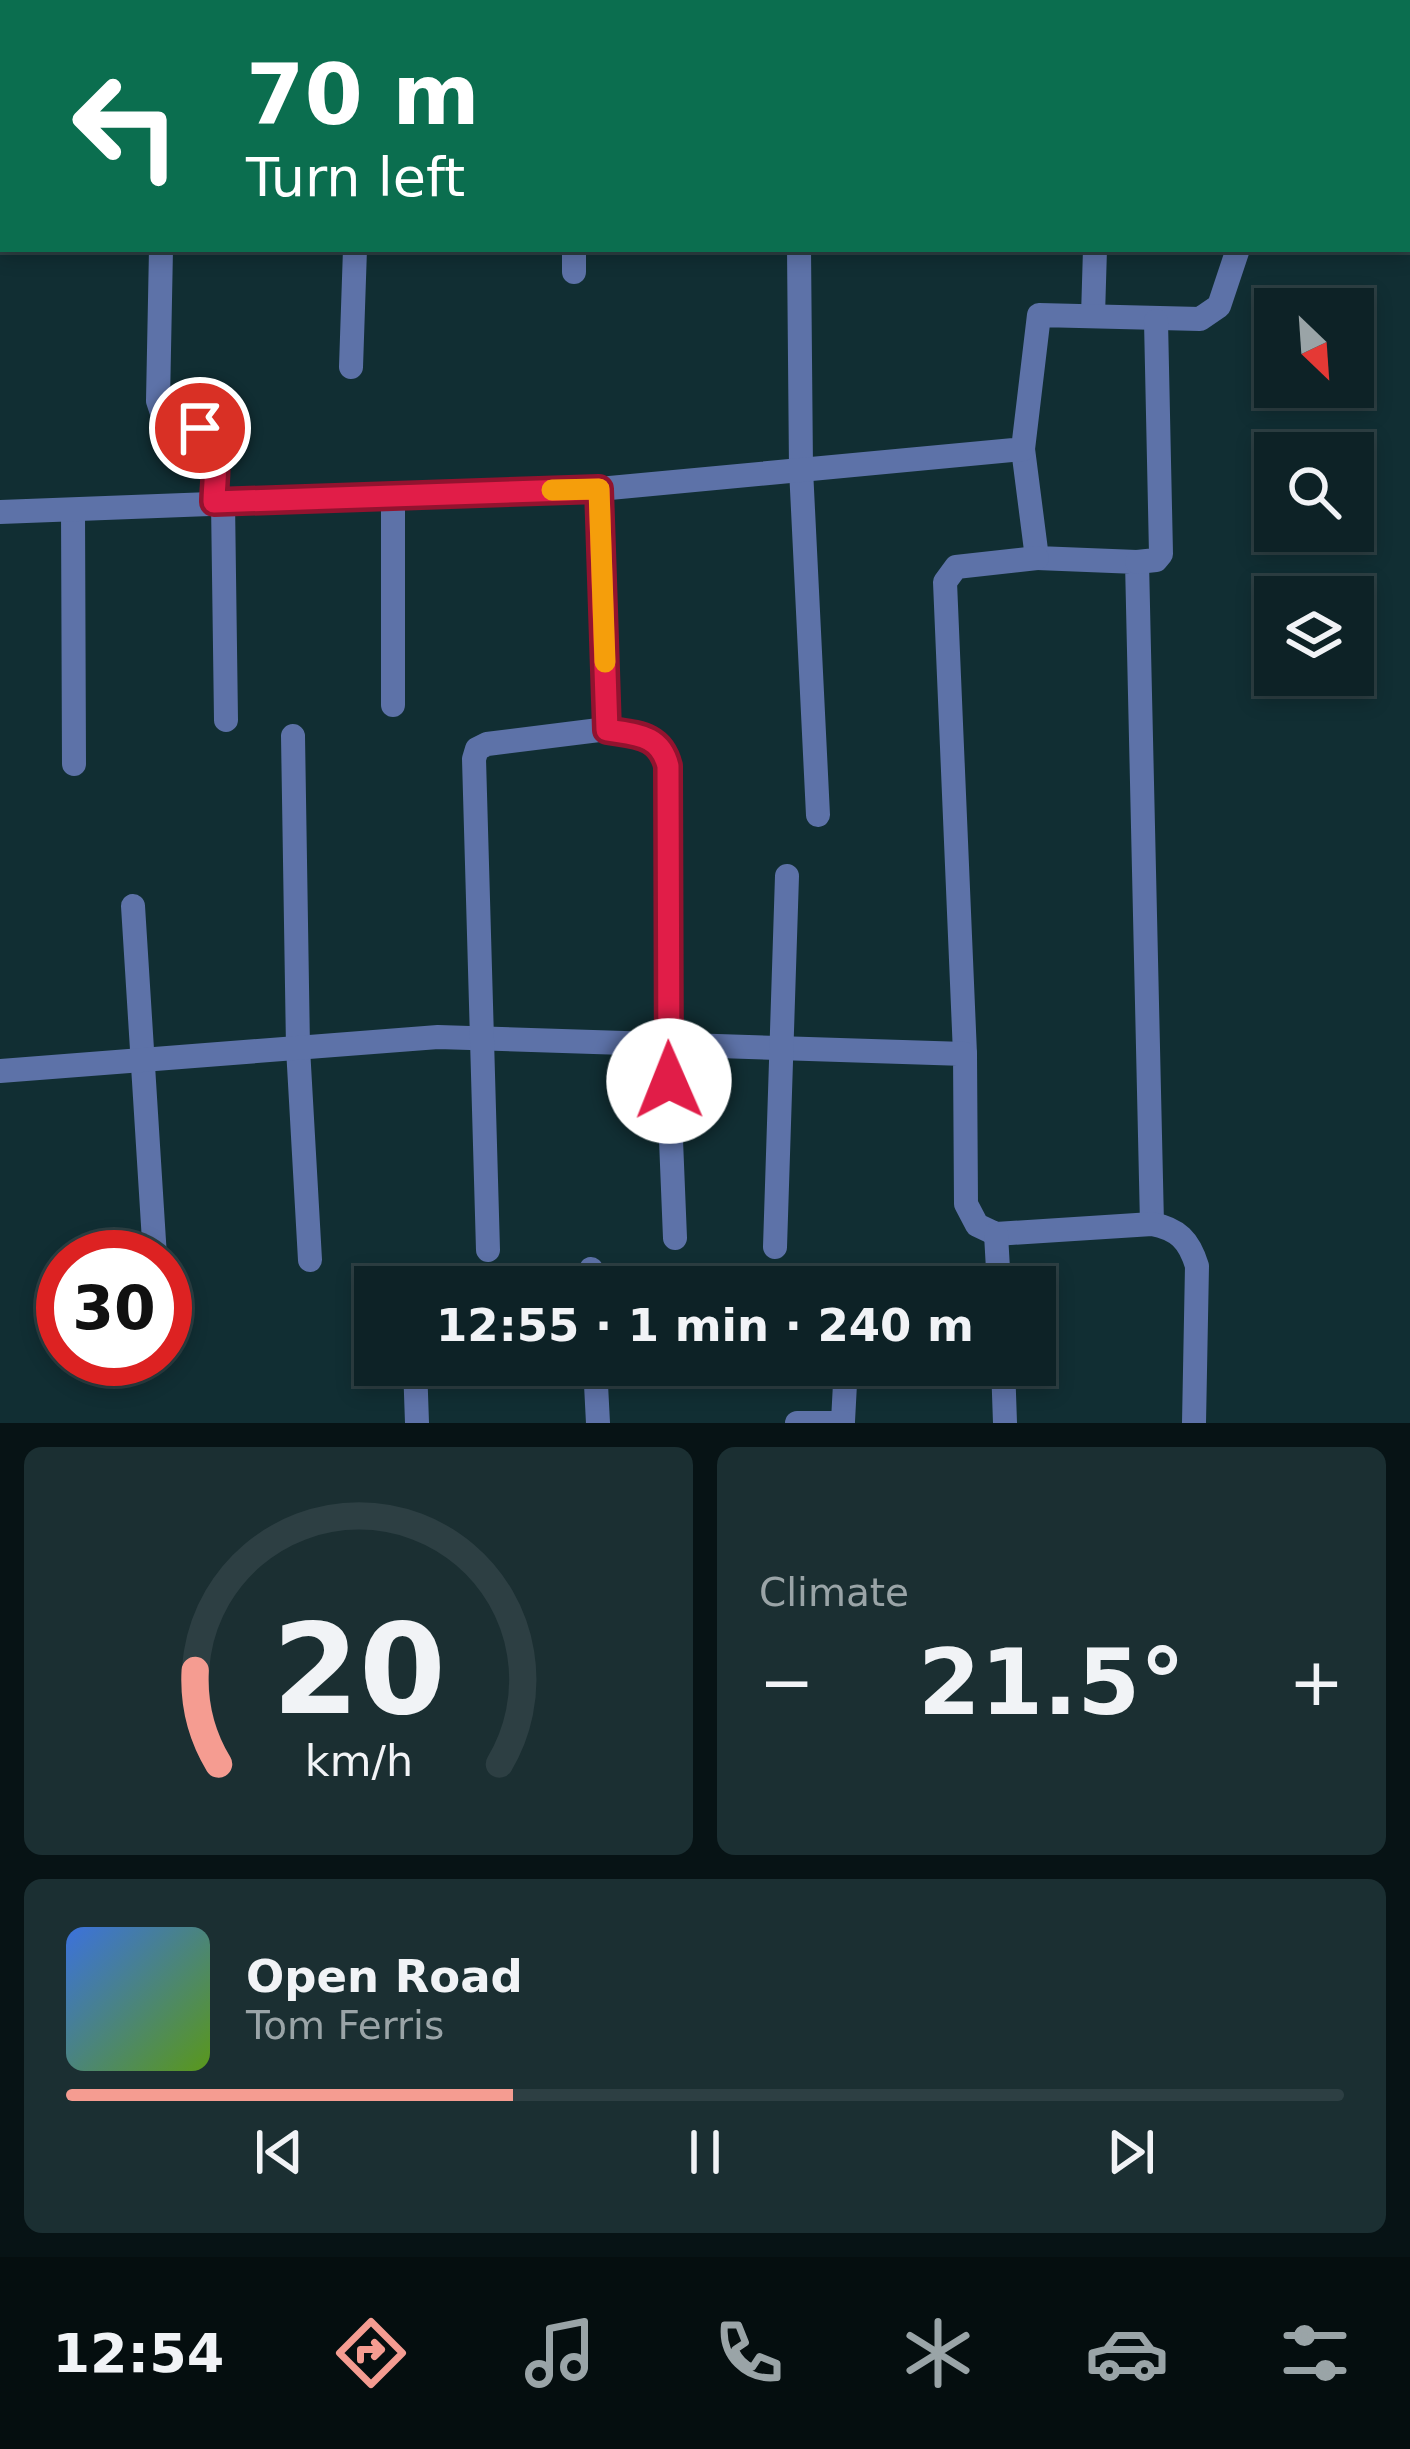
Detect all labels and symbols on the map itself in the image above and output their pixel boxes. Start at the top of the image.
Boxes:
north arrow [1254,288,1374,408]
pin [149,377,251,479]
position arrow [606,1018,732,1144]
speed limit sign: 30 [36,1230,192,1386]

